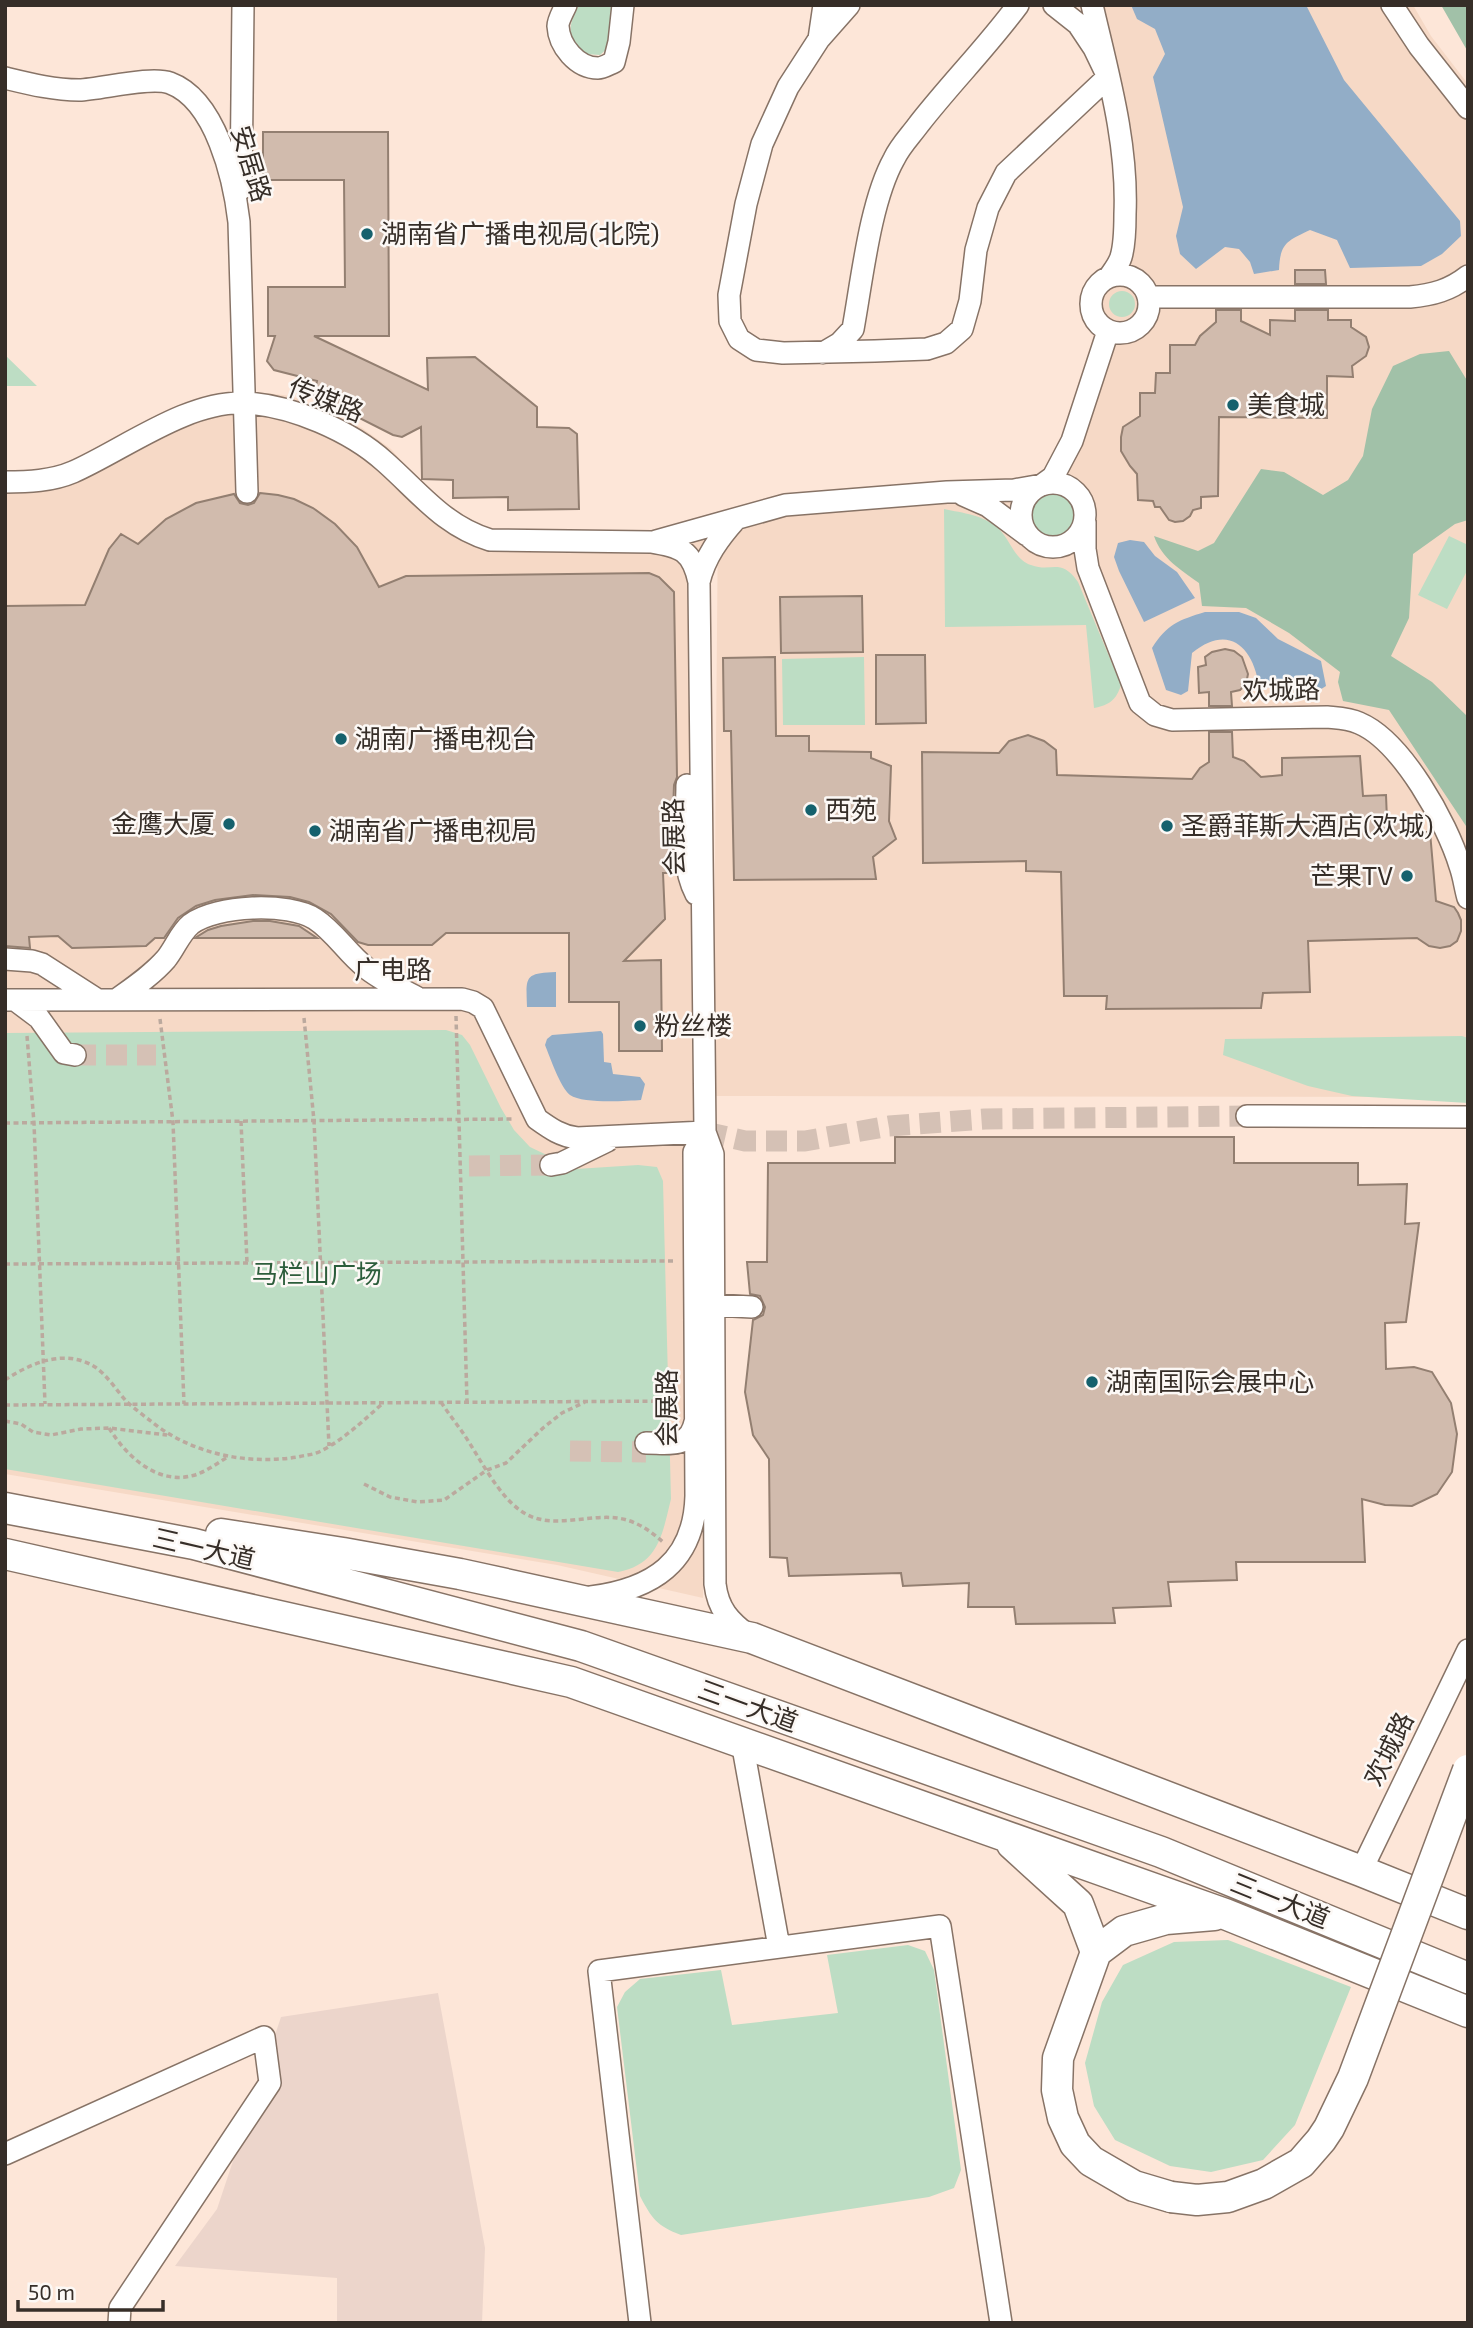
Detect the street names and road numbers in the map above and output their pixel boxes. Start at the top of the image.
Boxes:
street label: 安居路 [226,122,279,205]
street label: 传媒路 [285,370,369,427]
street label: 欢城路 [1242,672,1320,705]
street label: 会展路 [656,798,689,876]
street label: 广电路 [354,953,432,984]
street label: 会展路 [650,1369,681,1447]
street label: 三一大道 [150,1521,258,1574]
street label: 三一大道 [694,1672,803,1737]
street label: 欢城路 [1357,1706,1419,1790]
street label: 三一大道 [1227,1866,1335,1933]

